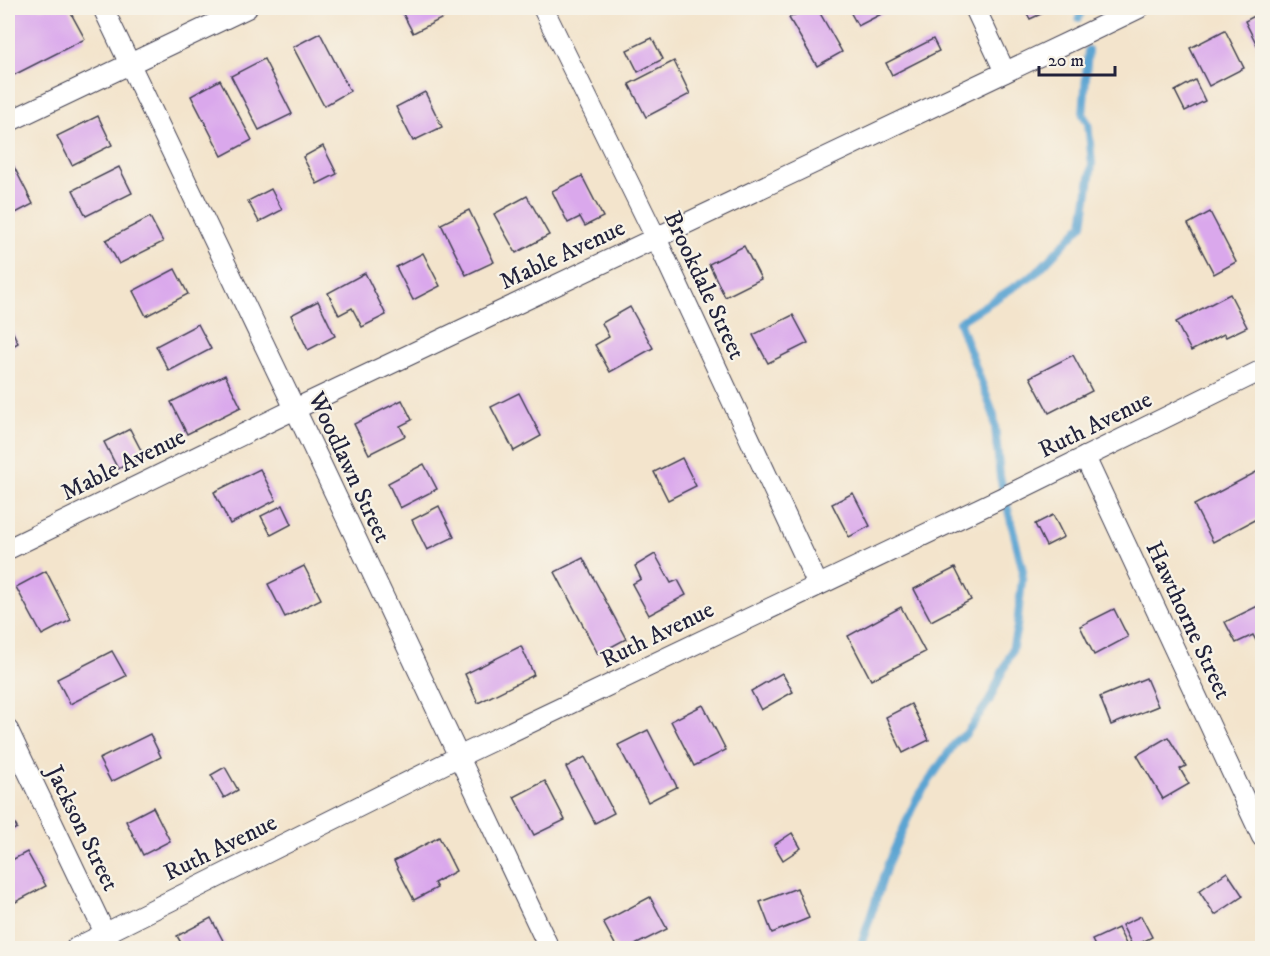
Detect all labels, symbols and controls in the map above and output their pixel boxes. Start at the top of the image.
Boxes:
scale bar [1039,39,1116,77]
text: 20 m [1048,50,1084,72]
street label: Brookdale Street [657,207,752,365]
street label: Mable Avenue [495,213,630,297]
street label: Ruth Avenue [1034,385,1157,465]
street label: Woodlawn Street [301,386,397,548]
street label: Mable Avenue [56,422,191,508]
street label: Hawthorne Street [1138,537,1238,704]
street label: Ruth Avenue [596,595,719,675]
street label: Jackson Street [38,759,125,896]
street label: Ruth Avenue [159,808,282,888]

